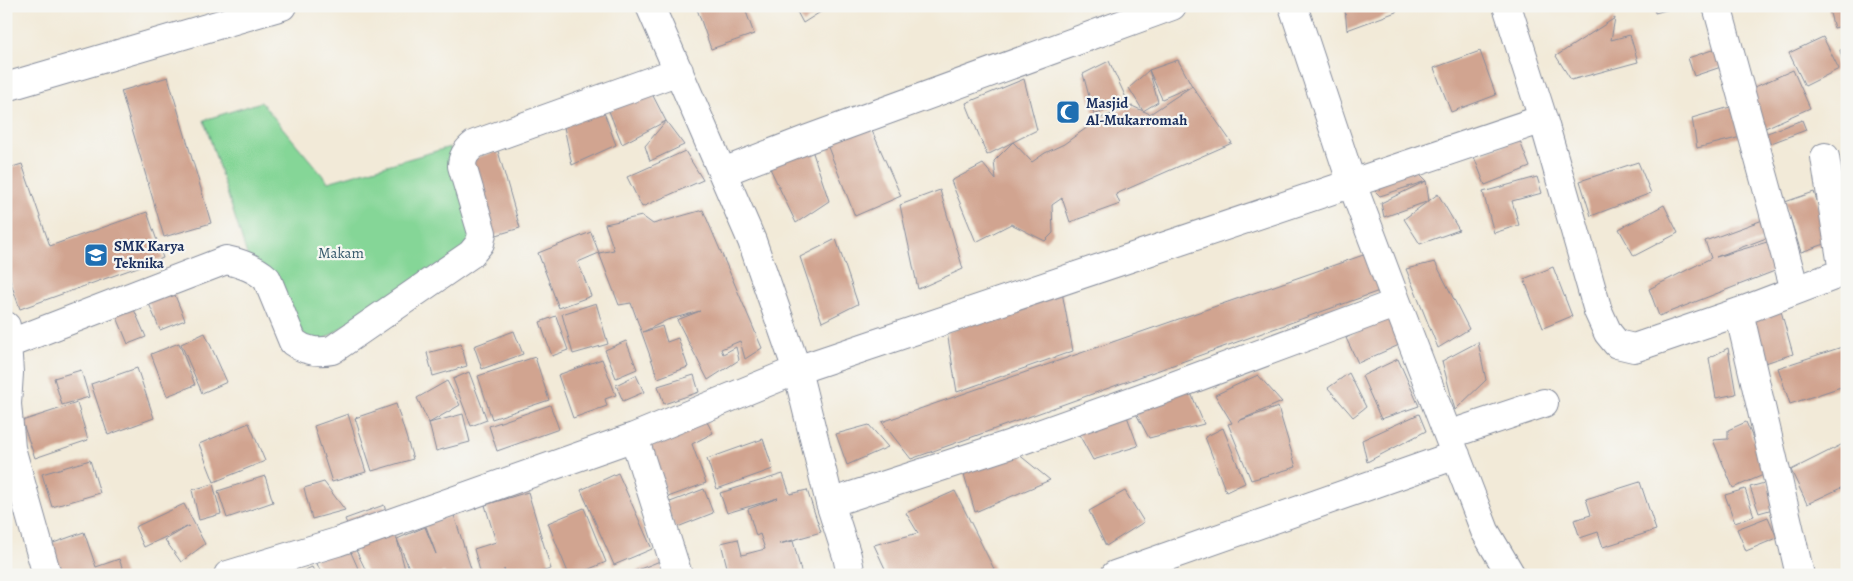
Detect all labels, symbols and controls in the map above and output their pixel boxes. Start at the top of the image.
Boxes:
place label: Masjid Al-Mukarromah [1085,93,1187,130]
mosque icon: Masjid Al-Mukarromah [1055,99,1081,125]
place label: SMK Karya Teknika [114,236,185,273]
school or university icon: SMK Karya Teknika [83,242,109,268]
park label: Makam [318,243,365,263]

